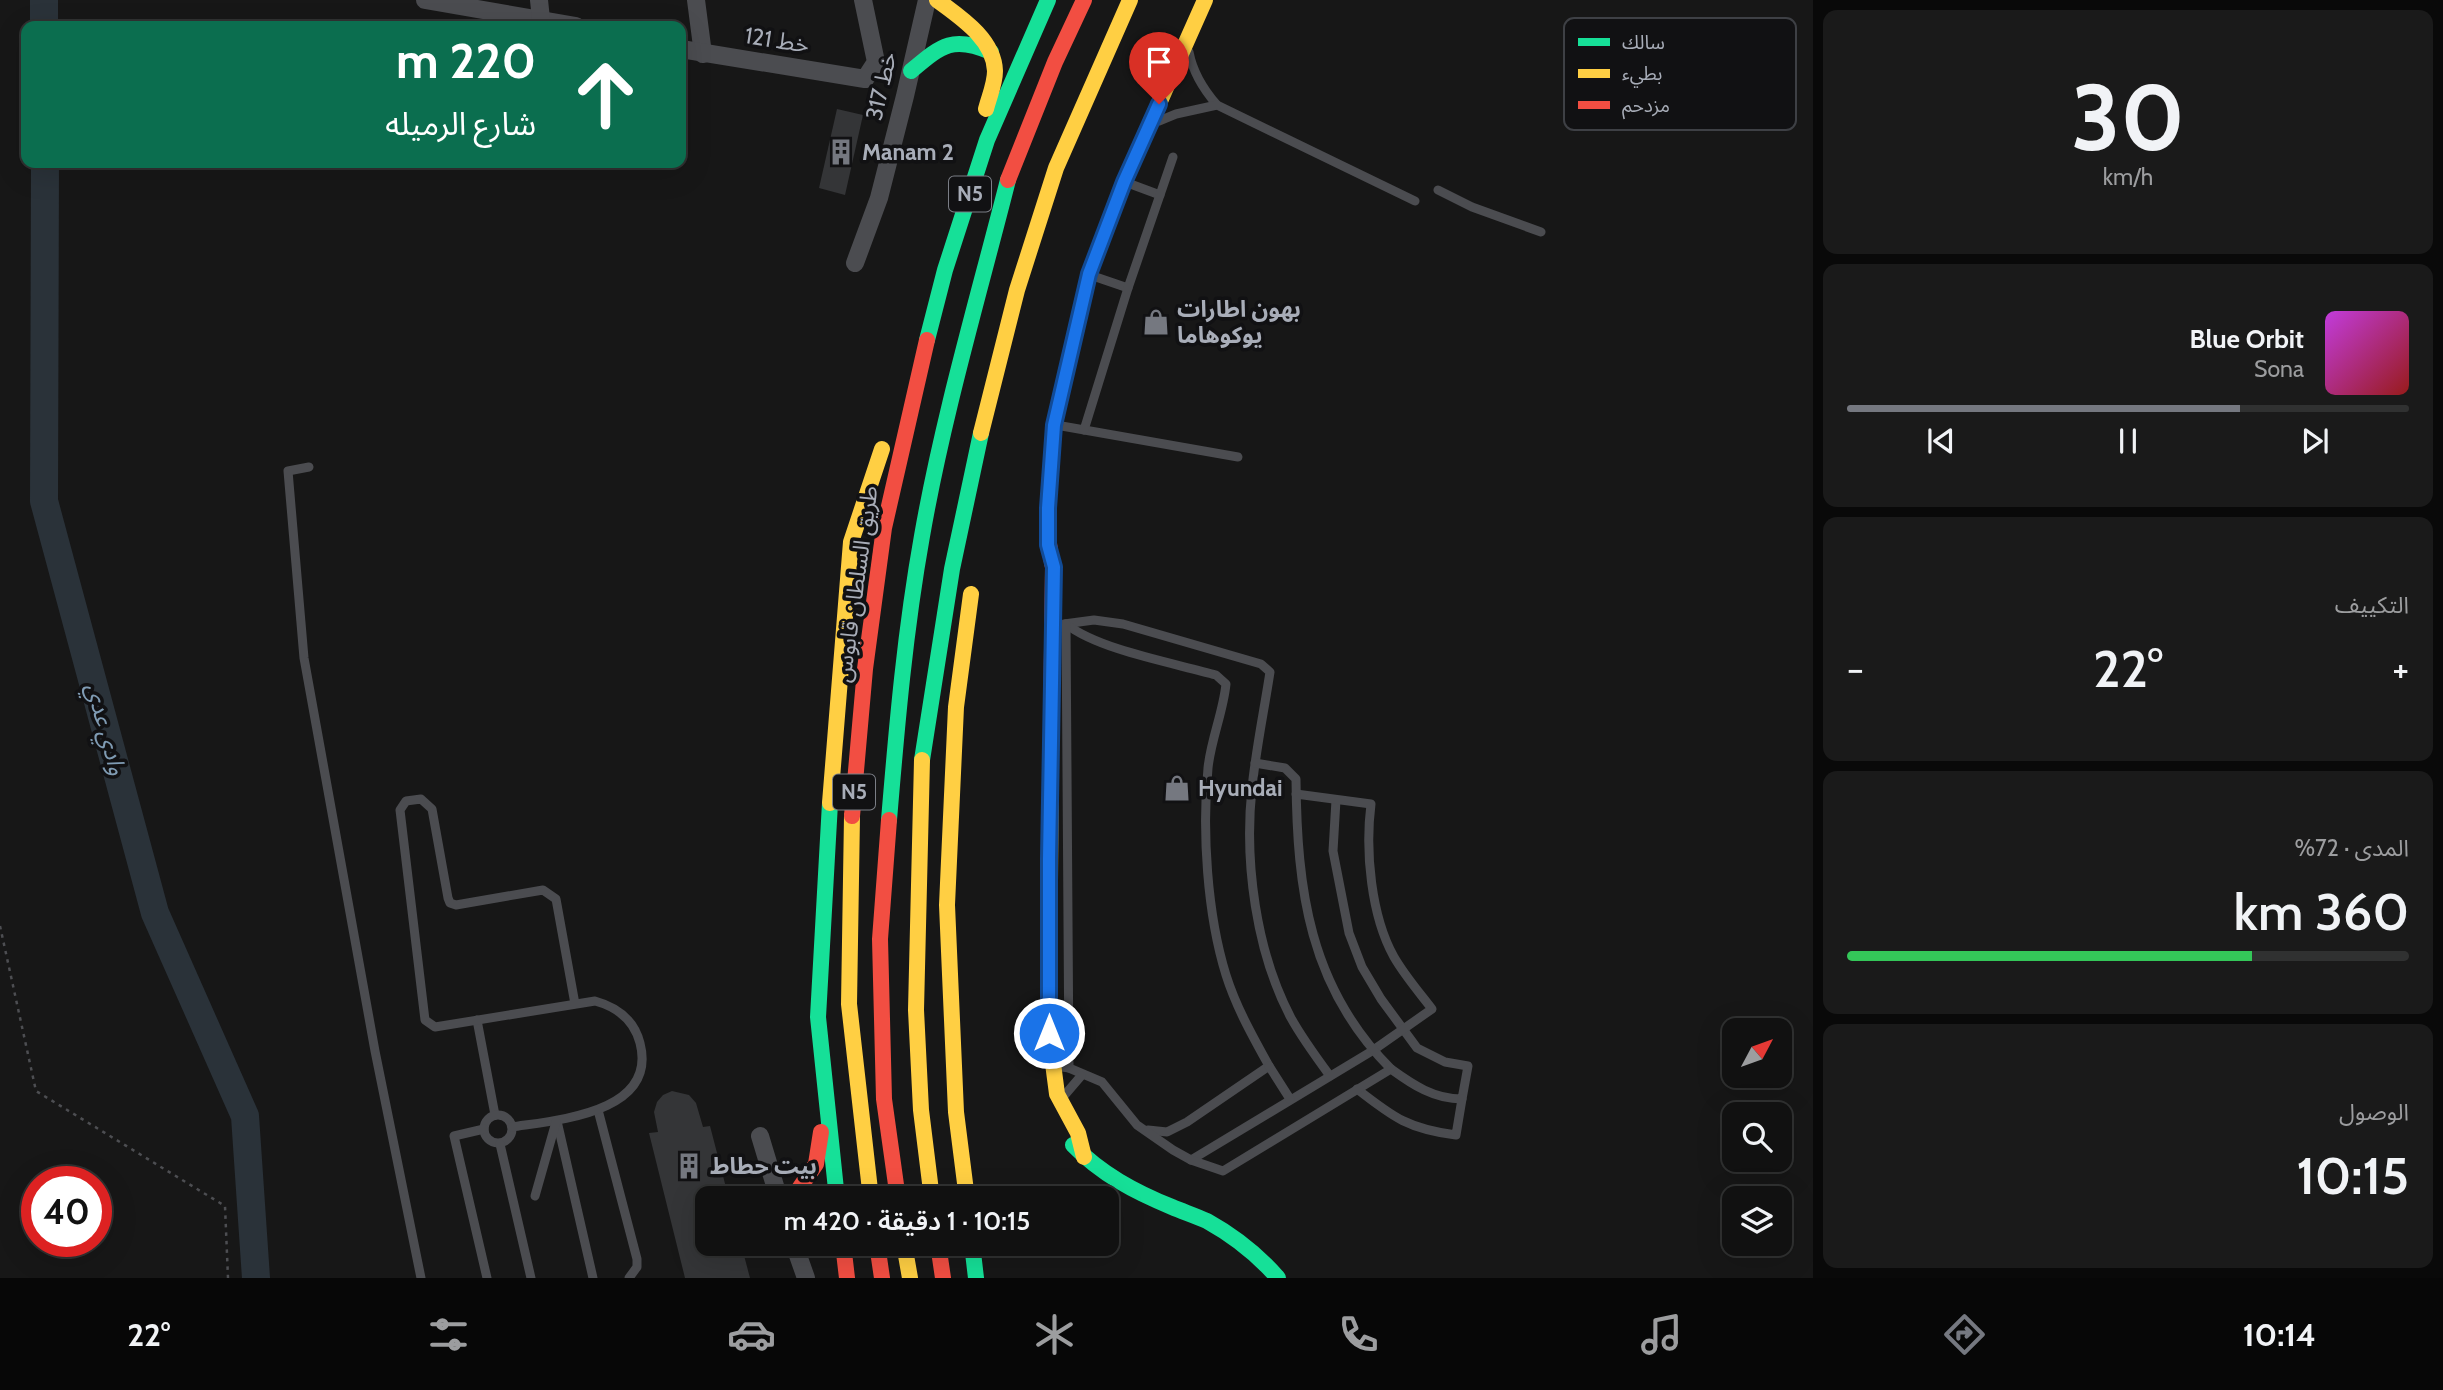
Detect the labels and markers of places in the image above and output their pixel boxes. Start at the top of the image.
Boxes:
pin [1129,32,1189,104]
building icon: Manam 2 [826,137,856,167]
place label: Manam 2 [862,138,954,166]
place label: بهون اطارات يوكوهاما [1177,295,1301,349]
shop icon: بهون اطارات يوكوهاما [1141,307,1171,337]
shop icon: Hyundai [1162,773,1192,803]
place label: Hyundai [1198,774,1282,802]
building icon: بيت حطاط [674,1151,704,1181]
place label: بيت حطاط [710,1152,817,1180]

